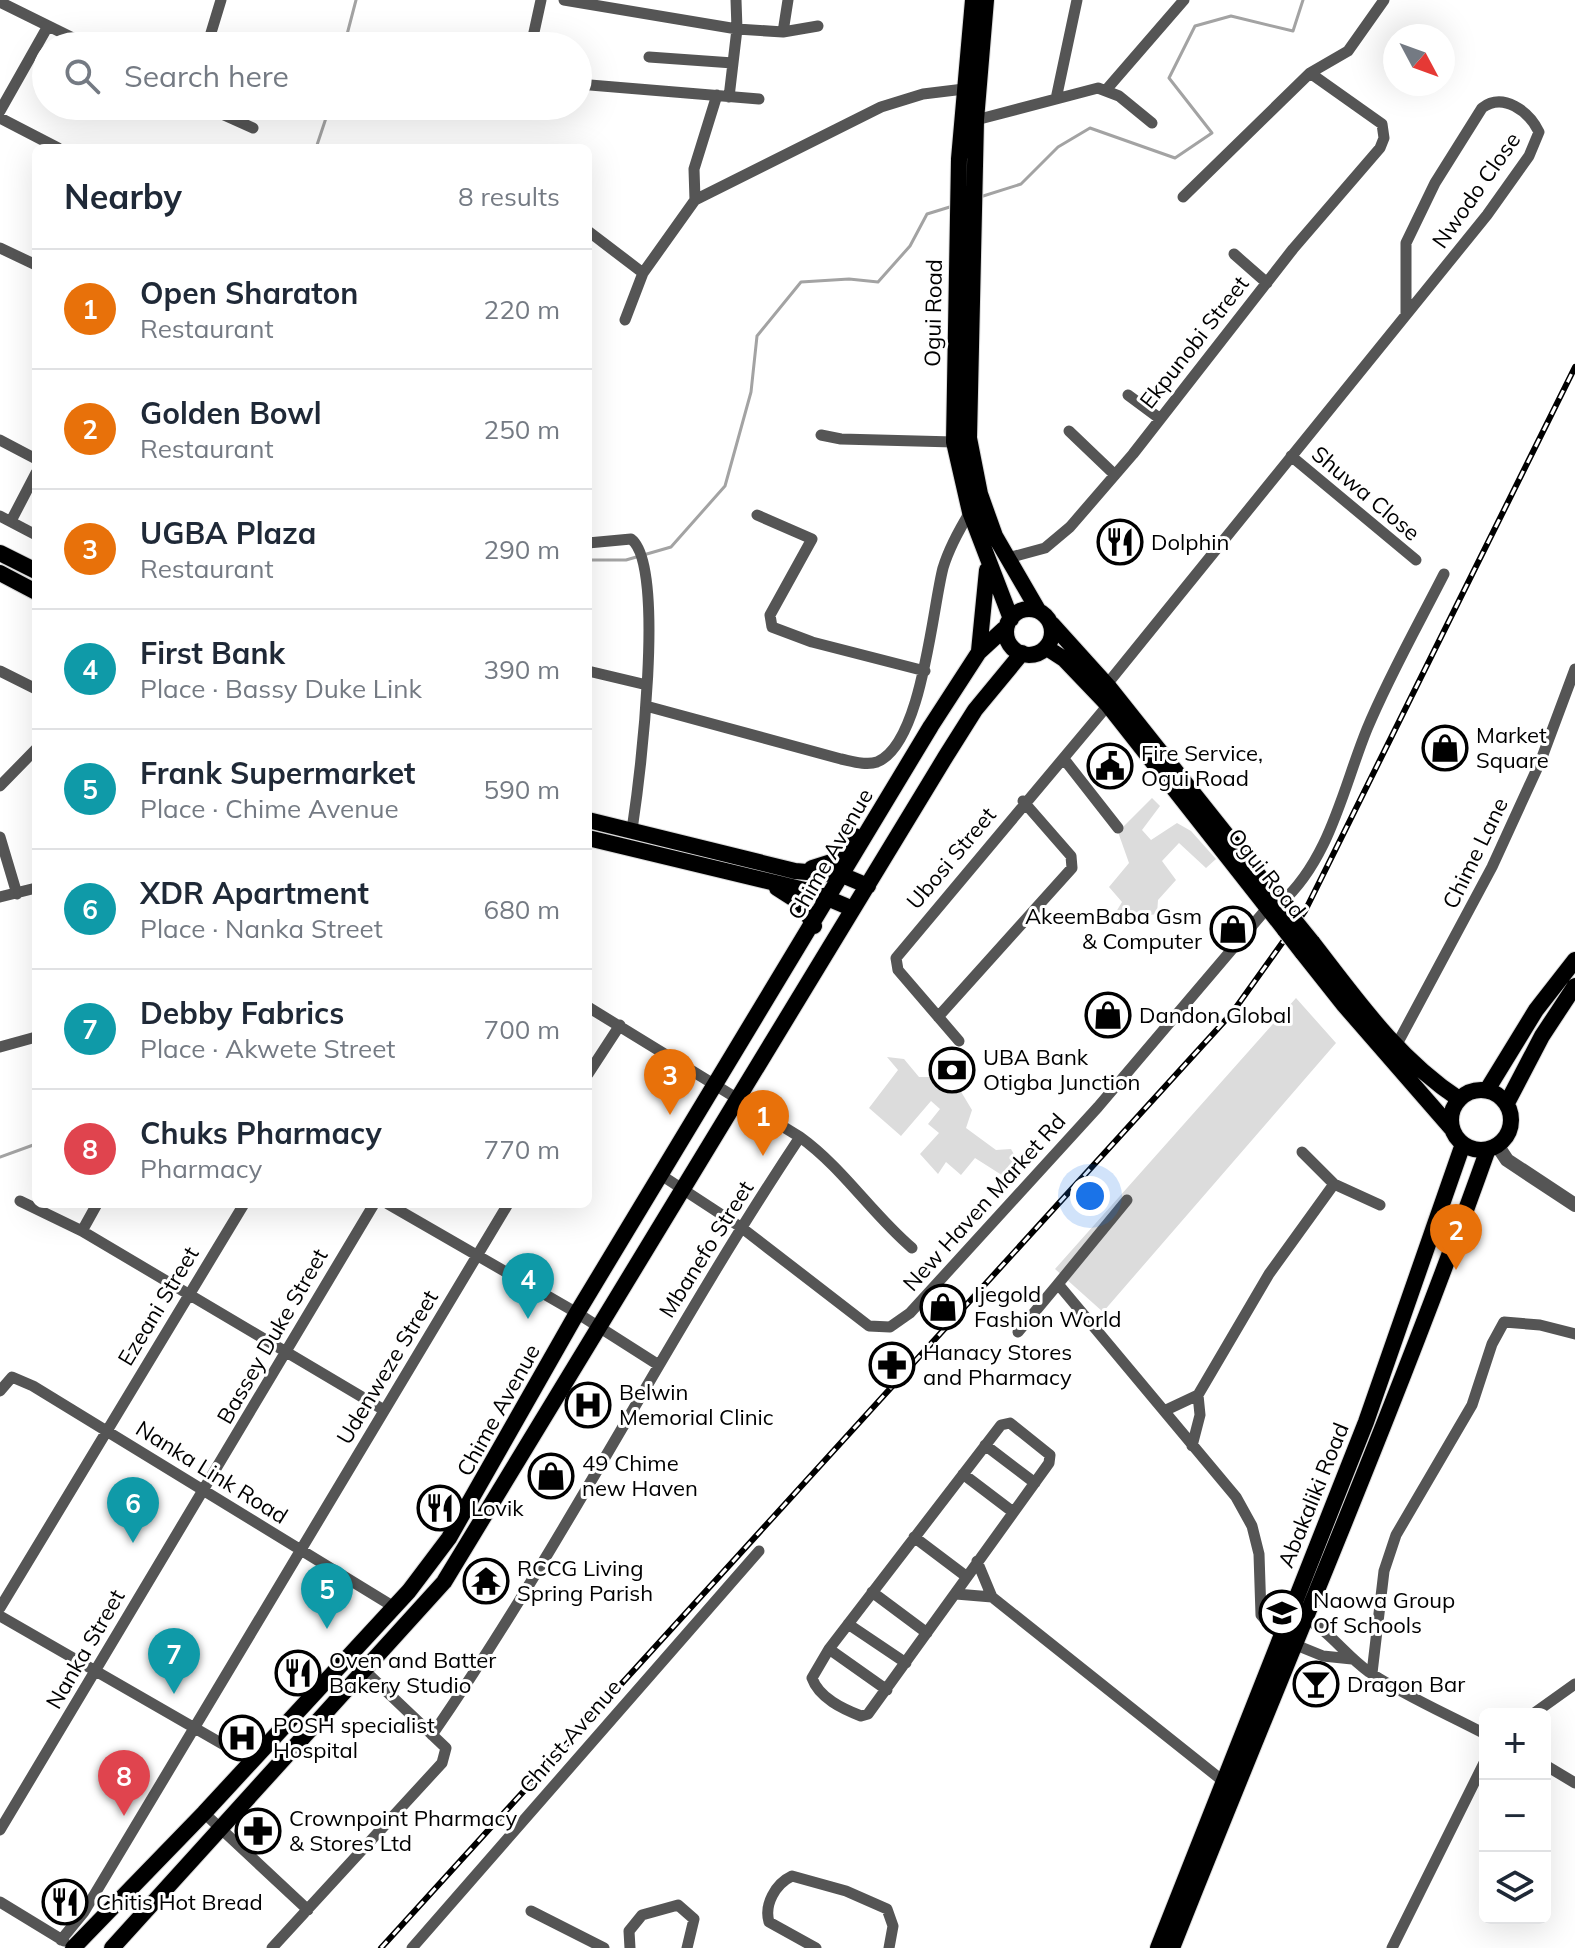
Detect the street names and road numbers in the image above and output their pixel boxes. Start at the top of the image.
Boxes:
street label: Nwodo Close [1426,127,1526,253]
street label: Ogui Road [918,259,948,367]
street label: Ekpunobi Street [1134,270,1255,414]
street label: Shuwa Close [1306,440,1426,546]
street label: Chime Avenue [781,783,879,925]
street label: Chime Lane [1436,793,1514,913]
street label: Ubosi Street [900,801,1002,915]
street label: Ogui Road [1222,822,1312,924]
street label: New Haven Market Rd [897,1107,1071,1297]
street label: Mbanefo Street [653,1175,759,1323]
street label: Ezeani Street [111,1241,205,1371]
street label: Bassey Duke Street [210,1243,334,1429]
street label: Udenweze Street [330,1285,444,1449]
street label: Chime Avenue [450,1339,546,1481]
street label: Nanka Link Road [131,1414,293,1530]
street label: Abakaliki Road [1271,1418,1355,1572]
street label: Nanka Street [39,1584,131,1714]
street label: Christ Avenue [513,1673,627,1799]

